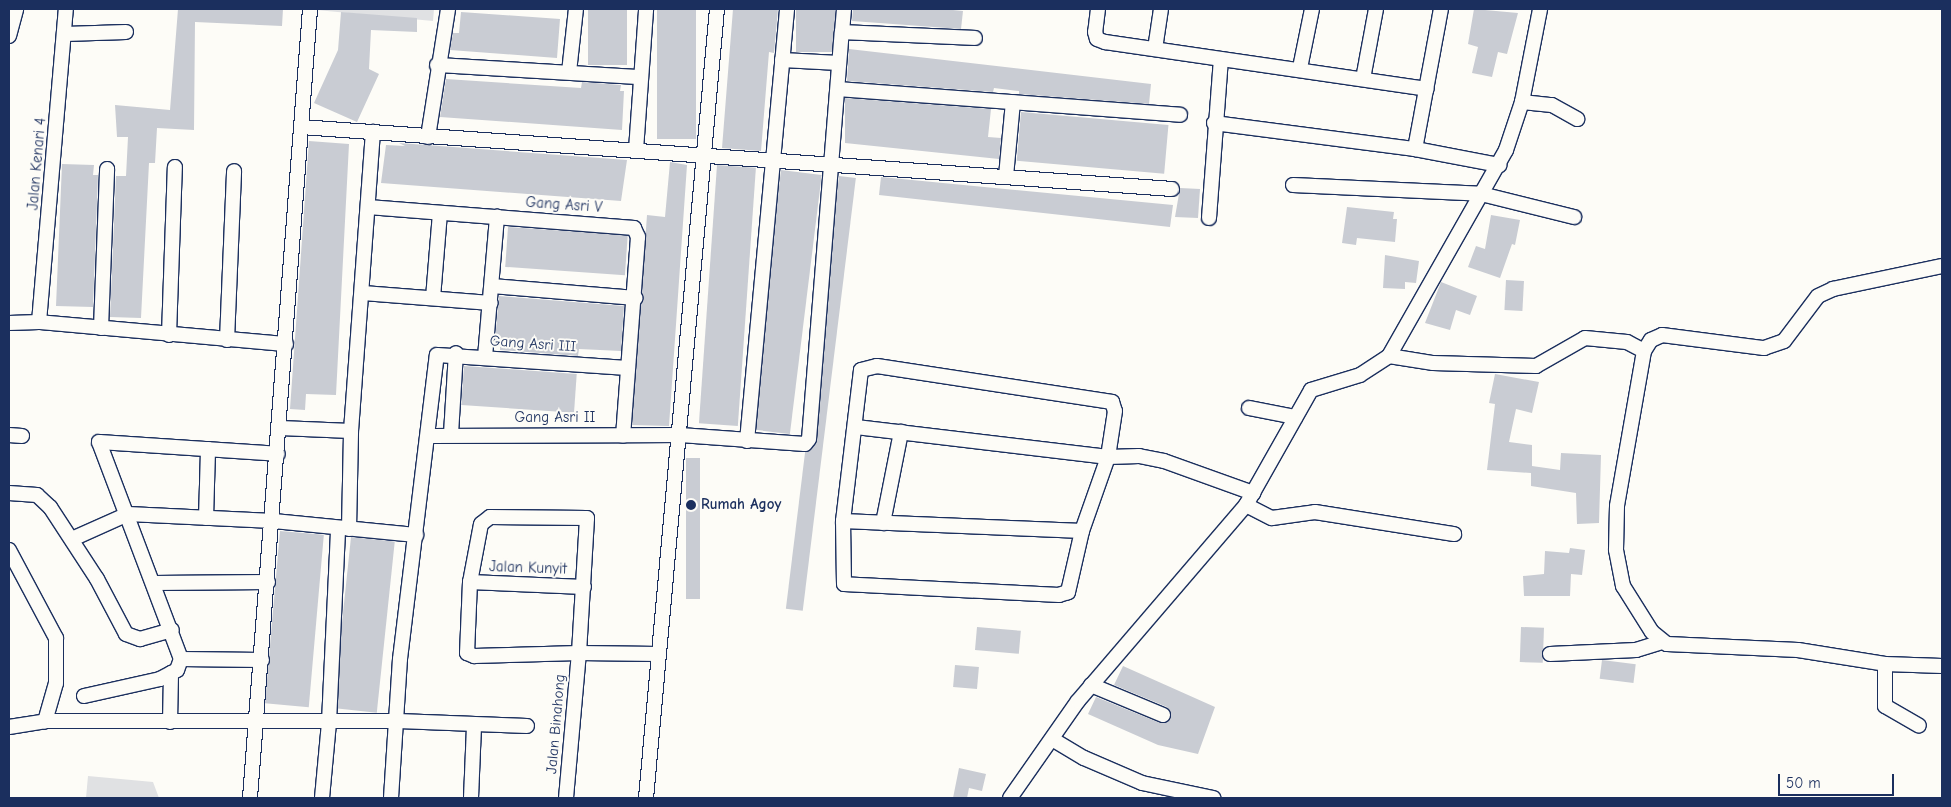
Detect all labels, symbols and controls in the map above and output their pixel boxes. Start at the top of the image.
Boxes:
street label: Jalan Kenari 4 [24,117,50,211]
street label: Gang Asri V [525,193,603,217]
street label: Gang Asri III [489,332,577,356]
street label: Gang Asri II [515,409,595,427]
place label: Rumah Agoy [701,496,781,514]
marker: Rumah Agoy [685,499,697,511]
street label: Jalan Kunyit [489,558,567,578]
street label: Jalan Binahong [543,673,569,775]
scale bar [1781,764,1897,796]
text: 50 m [1786,774,1821,792]

